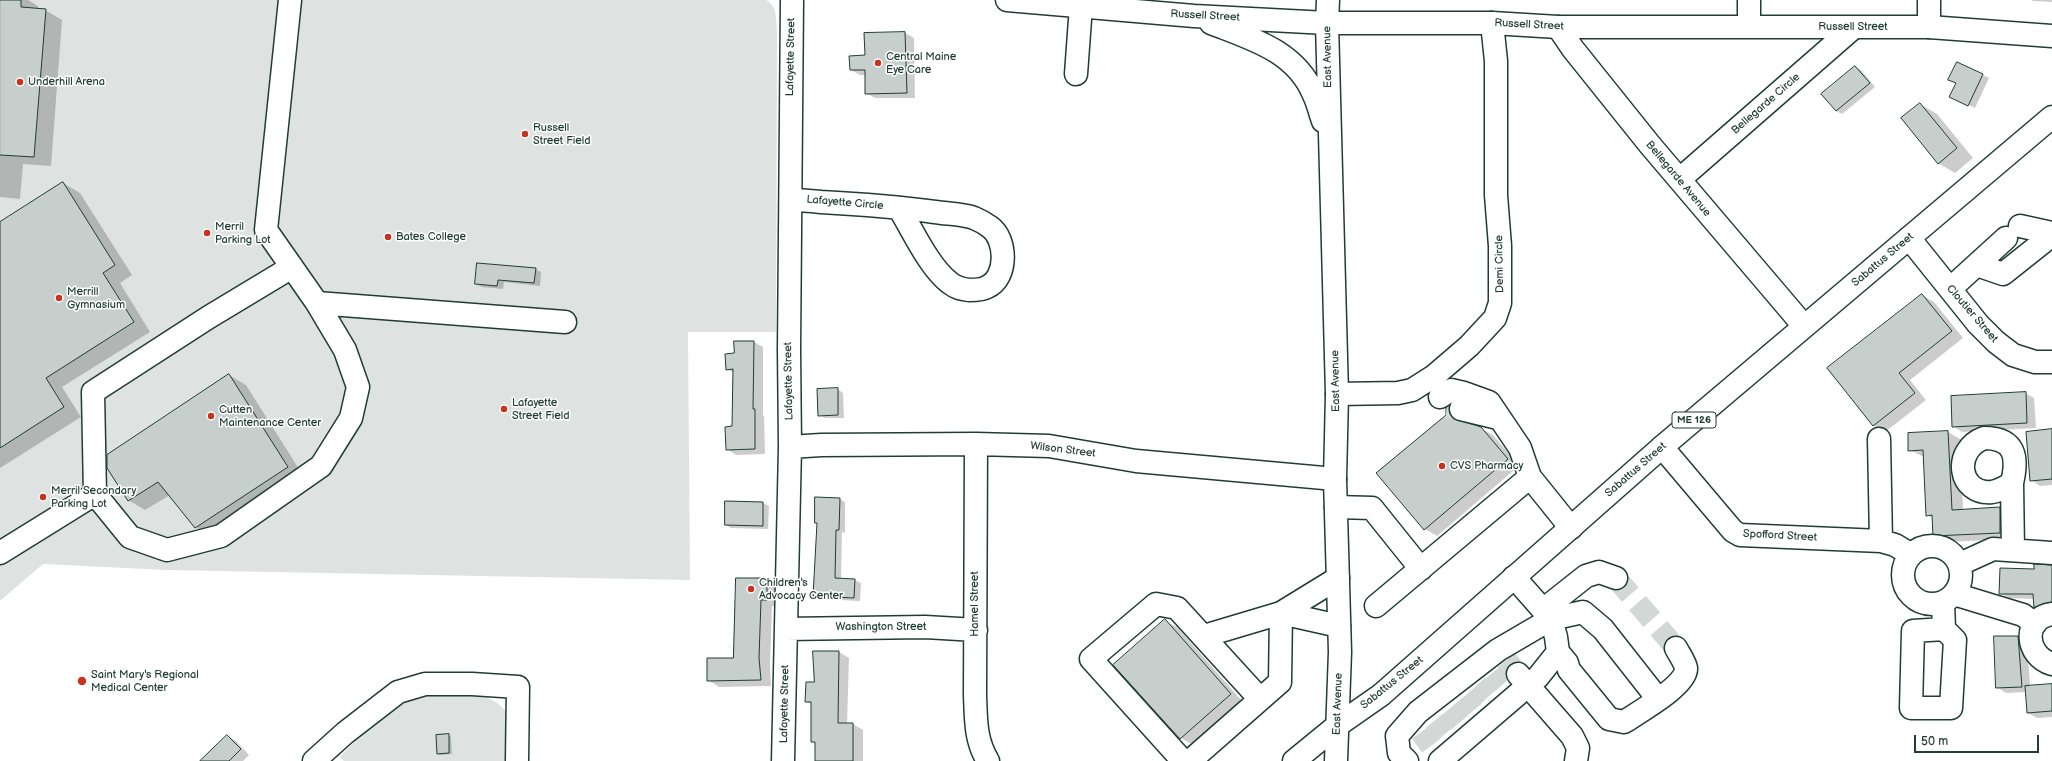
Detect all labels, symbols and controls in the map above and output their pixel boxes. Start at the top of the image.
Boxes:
street label: Russell Street [1170,8,1240,24]
street label: Russell Street [1494,17,1564,33]
street label: Lafayette Street [784,18,798,96]
street label: Russell Street [1818,20,1888,34]
street label: East Avenue [1321,26,1335,88]
place label: Central Maine Eye Care [886,50,956,76]
marker: Central Maine Eye Care [873,58,883,68]
street label: Bellegarde Circle [1729,71,1803,137]
place label: Underhill Arena [28,75,105,89]
marker: Underhill Arena [15,77,25,87]
place label: Russell Street Field [533,121,591,147]
marker: Russell Street Field [520,129,530,139]
street label: Bellegarde Avenue [1643,139,1713,219]
street label: Lafayette Circle [806,193,884,213]
place label: Merril Parking Lot [215,220,271,246]
marker: Merril Parking Lot [202,228,212,238]
place label: Bates College [396,230,466,244]
street label: Sabattus Street [1849,230,1917,290]
marker: Bates College [383,232,393,242]
street label: Demi Circle [1493,235,1507,293]
street label: Cloutier Street [1943,282,2001,346]
place label: Merrill Gymnasium [67,285,125,311]
marker: Merrill Gymnasium [54,293,64,303]
street label: Lafayette Street [782,342,796,420]
street label: East Avenue [1329,350,1343,412]
place label: Lafayette Street Field [512,396,570,422]
place label: Cutten Maintenance Center [219,403,321,429]
marker: Lafayette Street Field [499,404,509,414]
marker: Cutten Maintenance Center [206,411,216,421]
road number: ME 126 [1672,412,1716,428]
street label: Wilson Street [1030,439,1096,461]
street label: Sabattus Street [1603,440,1669,500]
place label: CVS Pharmacy [1450,459,1524,473]
marker: CVS Pharmacy [1437,461,1447,471]
place label: Merril Secondary Parking Lot [51,484,136,510]
marker: Merril Secondary Parking Lot [38,492,48,502]
street label: Spofford Street [1743,527,1817,545]
street label: Hamel Street [968,571,982,637]
place label: Children's Advocacy Center [759,576,843,602]
marker: Children's Advocacy Center [746,584,756,594]
street label: Washington Street [836,620,926,634]
street label: Sabattus Street [1358,654,1426,712]
street label: Lafayette Street [778,665,792,743]
place label: Saint Mary's Regional Medical Center [91,668,199,694]
street label: East Avenue [1330,673,1346,735]
marker: Saint Mary's Regional Medical Center [76,675,88,687]
scale bar [1916,727,2041,753]
text: 50 m [1921,734,1948,749]

